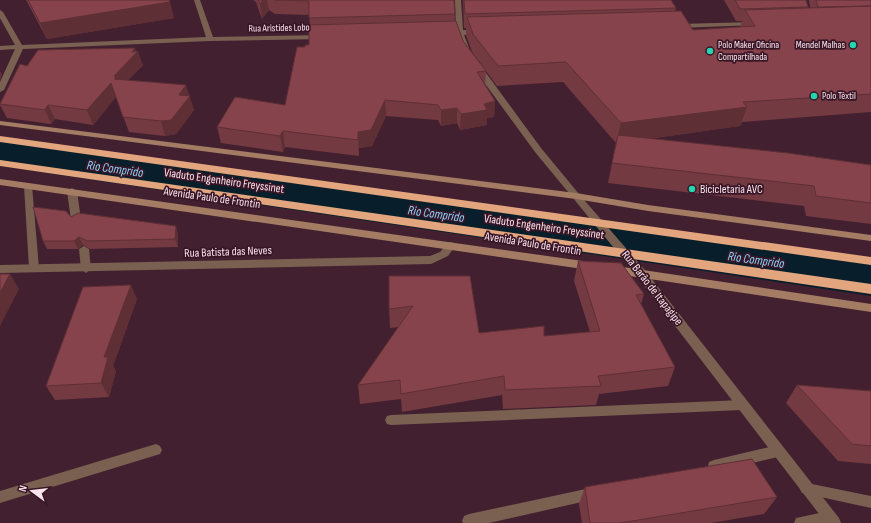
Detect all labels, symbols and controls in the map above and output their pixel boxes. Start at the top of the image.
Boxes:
street label: Rua Aristides Lobo [248,21,310,35]
place label: Polo Maker Oficina Compartilhada [718,39,779,63]
place label: Mendel Malhas [796,39,845,51]
marker: Mendel Malhas [848,40,858,50]
marker: Polo Maker Oficina Compartilhada [705,46,715,56]
place label: Polo Têxtil [822,90,856,102]
marker: Polo Têxtil [809,91,819,101]
water label: Rio Comprido [86,157,145,181]
street label: Viaduto Engenheiro Freyssinet [163,165,285,197]
place label: Bicicletaria AVC [700,182,763,197]
street label: Avenida Paulo de Frontin [162,184,261,212]
marker: Bicicletaria AVC [687,184,697,194]
water label: Rio Comprido [407,202,466,226]
street label: Viaduto Engenheiro Freyssinet [483,211,605,243]
street label: Avenida Paulo de Frontin [483,229,582,259]
street label: Rua Batista das Neves [184,243,272,261]
street label: Rua Barão de Itapagipe [618,248,686,328]
water label: Rio Comprido [727,248,786,272]
north arrow [12,471,52,511]
text: N [16,484,30,493]

